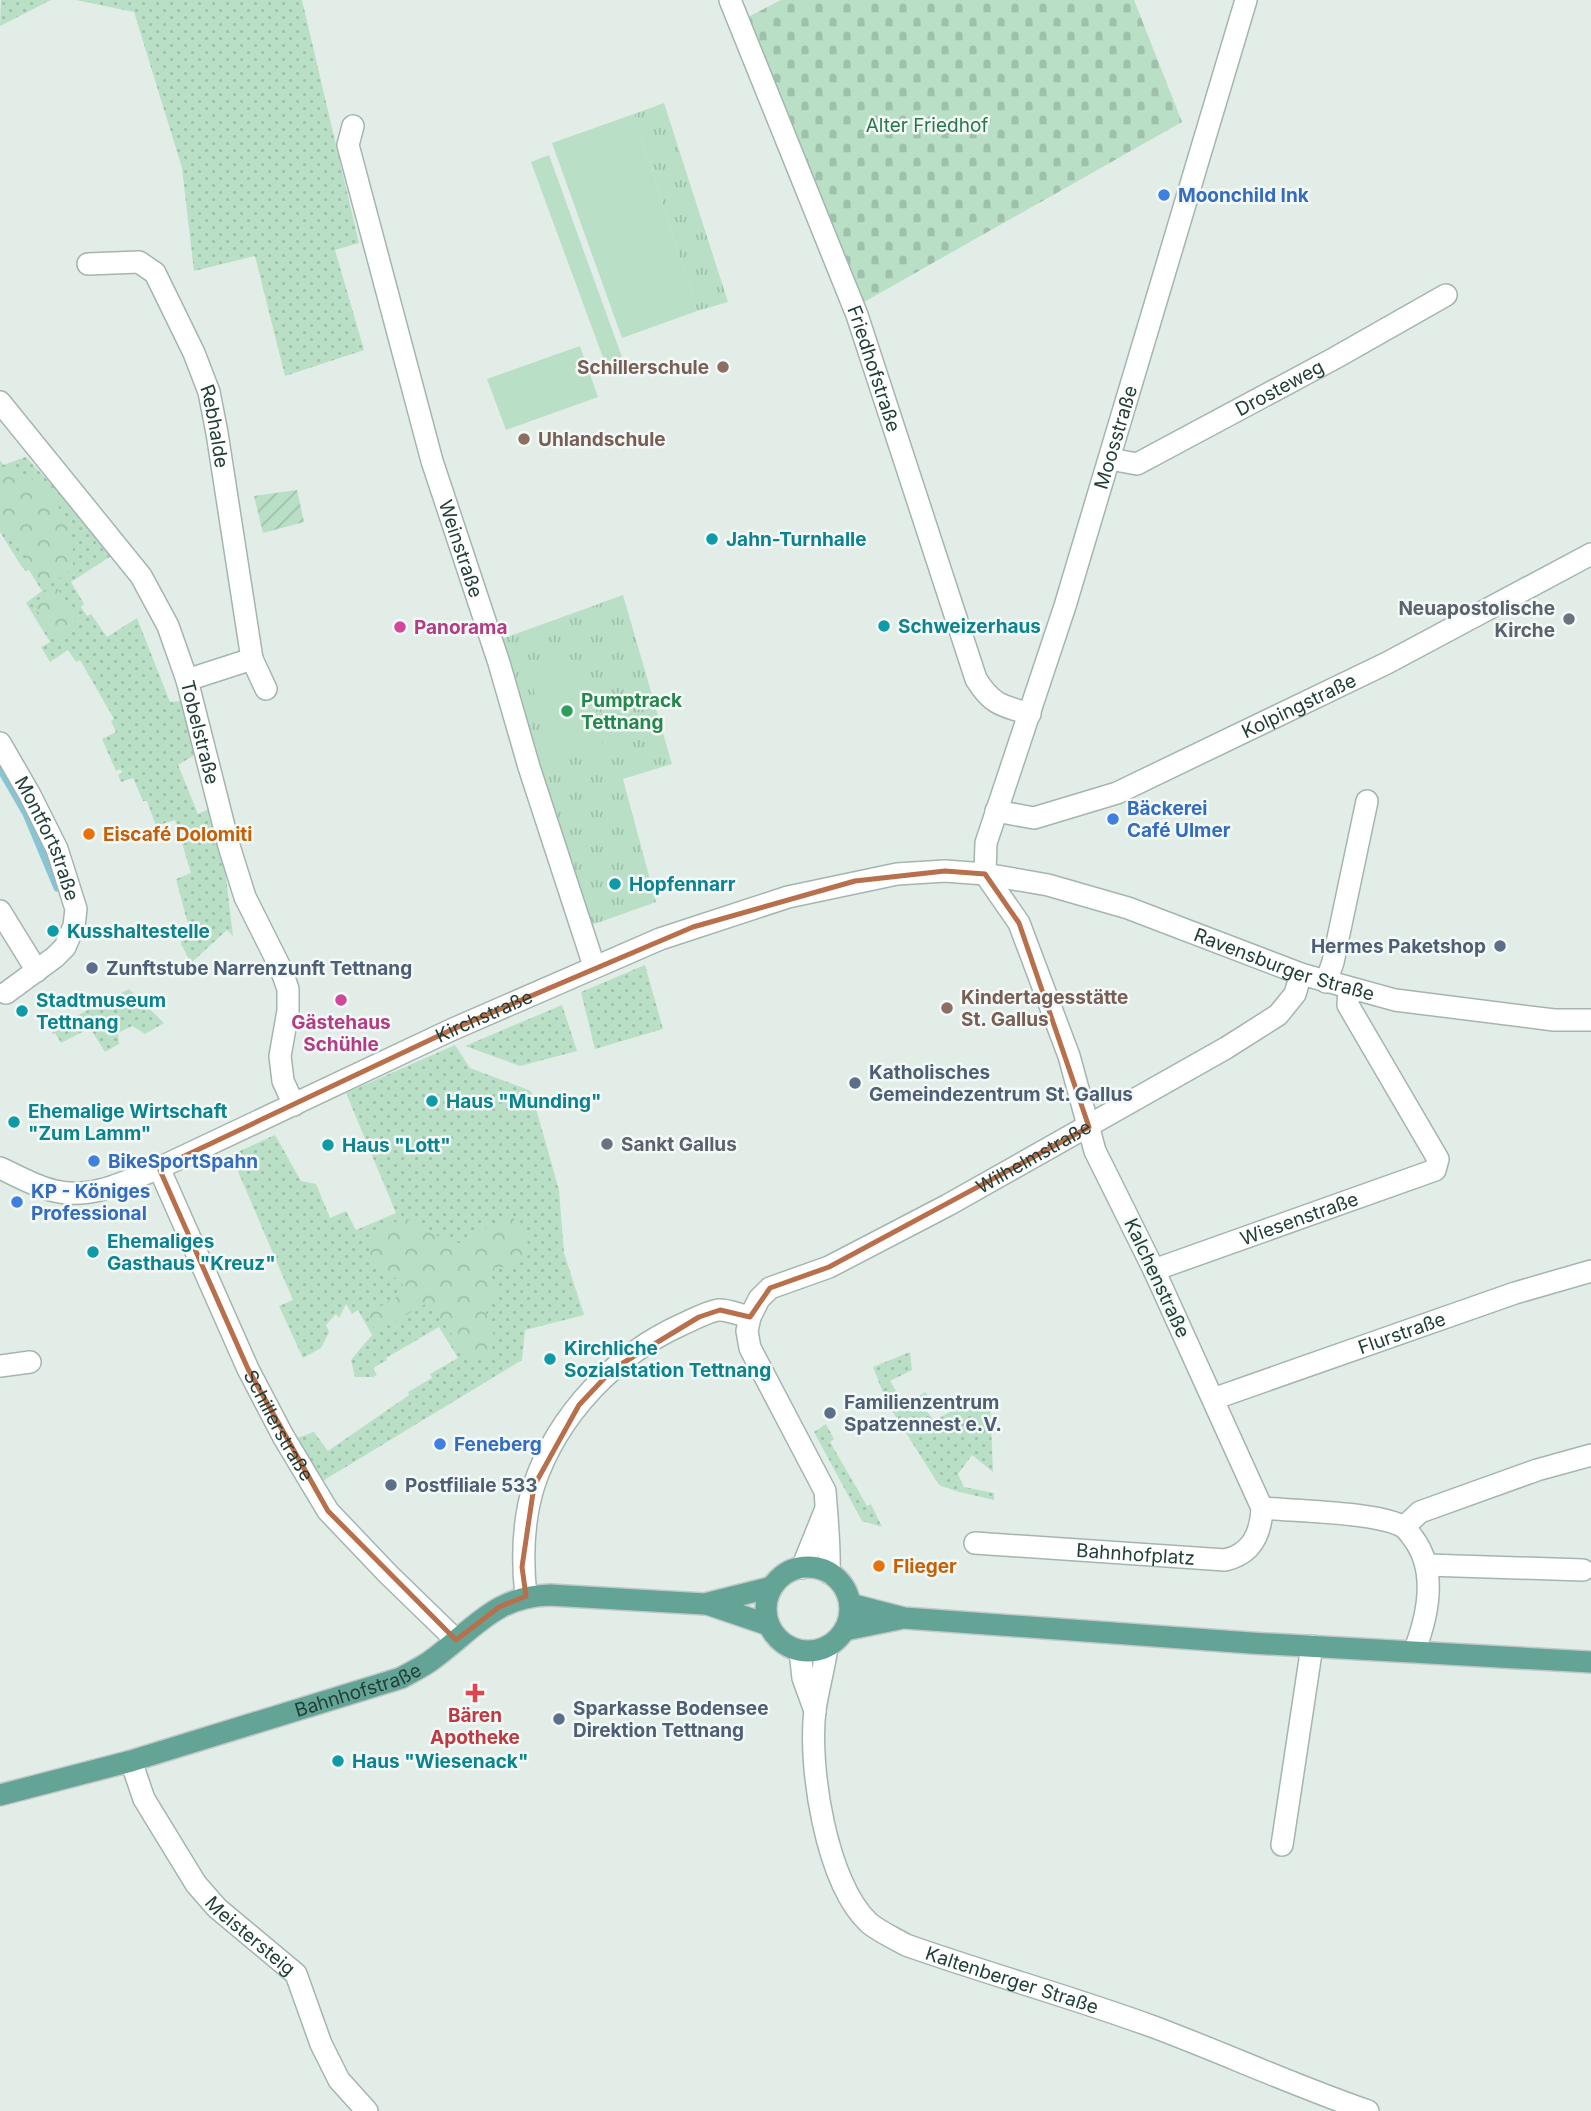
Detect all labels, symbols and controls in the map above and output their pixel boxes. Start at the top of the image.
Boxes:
park label: Alter Friedhof [866,114,988,137]
place label: Moonchild Ink [1178,184,1309,207]
marker: Moonchild Ink [1156,187,1172,203]
street label: Friedhofstraße [843,302,906,435]
street label: Drosteweg [1231,355,1327,421]
place label: Schillerschule [577,356,709,379]
marker: Schillerschule [715,359,731,375]
street label: Rebhalde [196,381,234,469]
street label: Moosstraße [1089,383,1142,492]
place label: Uhlandschule [538,428,666,451]
marker: Uhlandschule [516,431,532,447]
street label: Weinstraße [434,497,488,601]
place label: Jahn-Turnhalle [726,528,867,551]
marker: Jahn-Turnhalle [704,531,720,547]
place label: Neuapostolische Kirche [1398,597,1555,642]
marker: Neuapostolische Kirche [1561,611,1577,627]
place label: Schweizerhaus [898,615,1041,638]
place label: Panorama [414,616,507,639]
marker: Schweizerhaus [876,618,892,634]
marker: Panorama [392,619,408,635]
street label: Kolpingstraße [1238,668,1360,743]
street label: Tobelstraße [176,678,224,787]
place label: Pumptrack Tettnang [581,689,682,734]
marker: Pumptrack Tettnang [559,703,575,719]
street label: Montfortstraße [10,772,84,903]
place label: Bäckerei Café Ulmer [1127,797,1231,842]
marker: Bäckerei Café Ulmer [1105,811,1121,827]
place label: Eiscafé Dolomiti [103,823,252,846]
marker: Eiscafé Dolomiti [81,826,97,842]
place label: Hopfennarr [629,873,736,896]
marker: Hopfennarr [607,876,623,892]
place label: Kusshaltestelle [67,920,210,943]
marker: Kusshaltestelle [45,923,61,939]
street label: Ravensburger Straße [1191,923,1377,1005]
place label: Hermes Paketshop [1311,935,1486,958]
marker: Hermes Paketshop [1492,938,1508,954]
place label: Zunftstube Narrenzunft Tettnang [106,957,412,980]
marker: Zunftstube Narrenzunft Tettnang [84,960,100,976]
street label: Kirchstraße [432,984,536,1047]
place label: Kindertagesstätte St. Gallus [961,986,1128,1031]
place label: Stadtmuseum Tettnang [36,989,166,1034]
marker: Gästehaus Schühle [333,992,349,1008]
marker: Kindertagesstätte St. Gallus [939,1000,955,1016]
marker: Stadtmuseum Tettnang [14,1003,30,1019]
place label: Gästehaus Schühle [291,1011,391,1056]
place label: Katholisches Gemeindezentrum St. Gallus [869,1061,1133,1106]
marker: Katholisches Gemeindezentrum St. Gallus [847,1075,863,1091]
place label: Haus "Munding" [446,1090,601,1113]
marker: Haus "Munding" [424,1093,440,1109]
place label: Ehemalige Wirtschaft "Zum Lamm" [28,1100,227,1145]
marker: Ehemalige Wirtschaft "Zum Lamm" [6,1114,22,1130]
street label: Wilhelmstraße [972,1115,1095,1198]
place label: Sankt Gallus [621,1133,737,1156]
place label: Haus "Lott" [342,1134,451,1157]
marker: Sankt Gallus [599,1136,615,1152]
marker: Haus "Lott" [320,1137,336,1153]
place label: BikeSportSpahn [108,1150,258,1173]
marker: BikeSportSpahn [86,1153,102,1169]
place label: KP - Königes Professional [31,1180,150,1225]
street label: Wiesenstraße [1237,1187,1361,1250]
marker: KP - Königes Professional [9,1194,25,1210]
street label: Kalchenstraße [1119,1215,1195,1341]
place label: Ehemaliges Gasthaus "Kreuz" [107,1230,276,1275]
marker: Ehemaliges Gasthaus "Kreuz" [85,1244,101,1260]
street label: Flurstraße [1355,1307,1449,1359]
place label: Kirchliche Sozialstation Tettnang [564,1337,771,1382]
marker: Kirchliche Sozialstation Tettnang [542,1351,558,1367]
street label: Schillerstraße [239,1366,319,1485]
place label: Familienzentrum Spatzennest e.V. [844,1391,1002,1436]
marker: Familienzentrum Spatzennest e.V. [822,1405,838,1421]
place label: Feneberg [454,1433,542,1456]
marker: Feneberg [432,1436,448,1452]
place label: Postfiliale 533 [405,1474,538,1497]
marker: Postfiliale 533 [383,1477,399,1493]
street label: Bahnhofplatz [1076,1538,1196,1569]
place label: Flieger [893,1555,957,1578]
marker: Flieger [871,1558,887,1574]
street label: Bahnhofstraße [292,1658,425,1722]
marker: Bären Apotheke [467,1685,483,1701]
place label: Sparkasse Bodensee Direktion Tettnang [573,1697,768,1742]
place label: Bären Apotheke [430,1704,520,1749]
marker: Sparkasse Bodensee Direktion Tettnang [551,1711,567,1727]
place label: Haus "Wiesenack" [352,1750,528,1773]
marker: Haus "Wiesenack" [330,1753,346,1769]
street label: Meistersteig [200,1891,300,1980]
street label: Kaltenberger Straße [923,1941,1102,2018]

